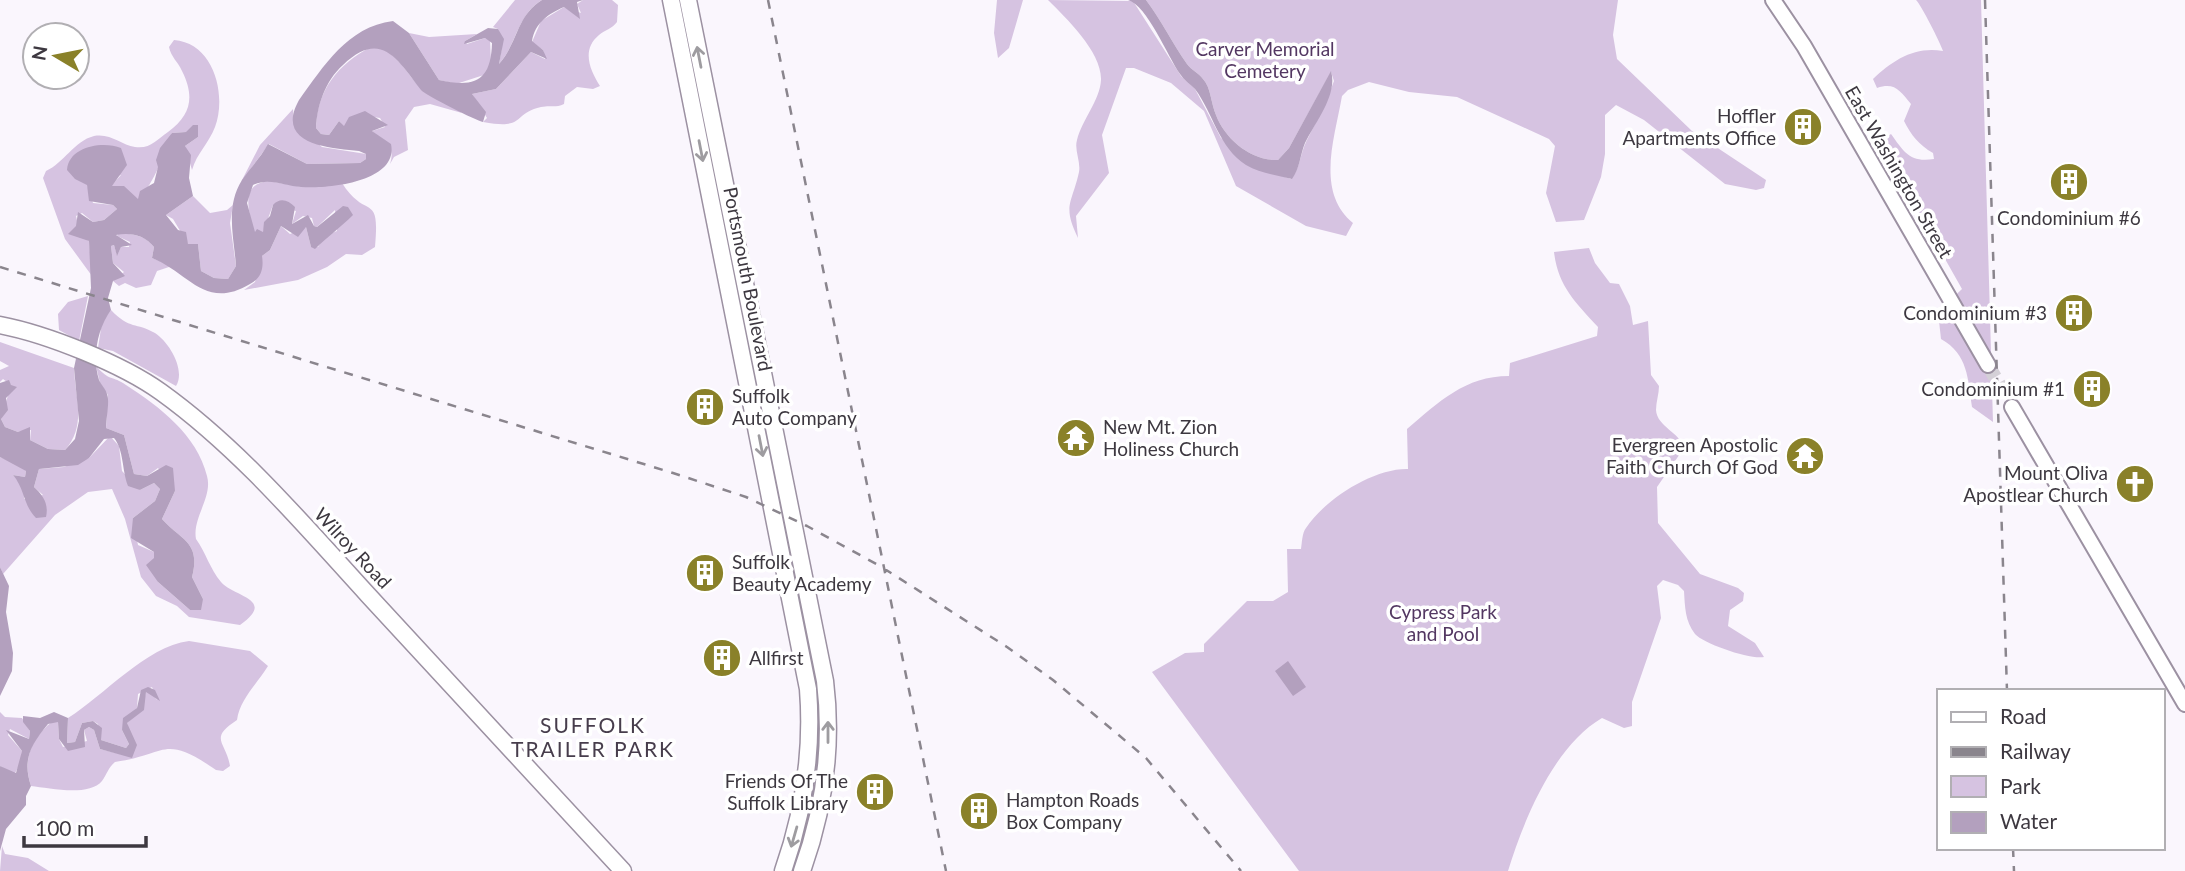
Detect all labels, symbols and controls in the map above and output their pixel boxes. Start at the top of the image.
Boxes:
north arrow [21,21,91,91]
park label: Carver Memorial Cemetery [1195,37,1335,82]
text: N [26,44,51,62]
one-way arrow [692,46,705,69]
street label: East Washington Street [1841,82,1958,262]
place label: Hoffler Apartments Office [1622,104,1776,149]
building icon: Hoffler Apartments Office [1782,106,1824,148]
one-way arrow [694,139,708,162]
building icon: Condominium #6 [2048,161,2090,203]
street label: Portsmouth Boulevard [719,185,778,373]
place label: Condominium #6 [1997,206,2141,229]
building icon: Condominium #3 [2053,292,2095,334]
place label: Condominium #3 [1903,301,2047,324]
building icon: Condominium #1 [2071,368,2113,410]
place label: Condominium #1 [1921,377,2065,400]
place label: Suffolk Auto Company [732,384,857,429]
building icon: Suffolk Auto Company [684,386,726,428]
place label: New Mt. Zion Holiness Church [1103,415,1239,460]
temple icon: New Mt. Zion Holiness Church [1055,417,1097,459]
place label: Evergreen Apostolic Faith Church Of God [1606,433,1778,478]
one-way arrow [754,434,768,457]
temple icon: Evergreen Apostolic Faith Church Of God [1784,435,1826,477]
place label: Mount Oliva Apostlear Church [1963,461,2108,506]
church icon: Mount Oliva Apostlear Church [2114,463,2156,505]
street label: Wilroy Road [310,503,397,593]
place label: Suffolk Beauty Academy [732,550,872,595]
building icon: Suffolk Beauty Academy [684,552,726,594]
park label: Cypress Park and Pool [1389,600,1497,645]
building icon: Allfirst [701,637,743,679]
place label: Allfirst [749,646,804,669]
legend [1937,689,2164,850]
text: Road [2000,703,2047,728]
district label: SUFFOLK TRAILER PARK [511,712,675,761]
one-way arrow [821,721,835,744]
text: Railway [2000,738,2071,763]
place label: Friends Of The Suffolk Library [725,769,848,814]
building icon: Friends Of The Suffolk Library [854,771,896,813]
text: Park [2000,773,2041,798]
place label: Hampton Roads Box Company [1006,788,1139,833]
building icon: Hampton Roads Box Company [958,790,1000,832]
scale bar [24,804,147,848]
text: Water [2000,808,2057,833]
text: 100 m [35,815,94,840]
one-way arrow [787,826,800,848]

